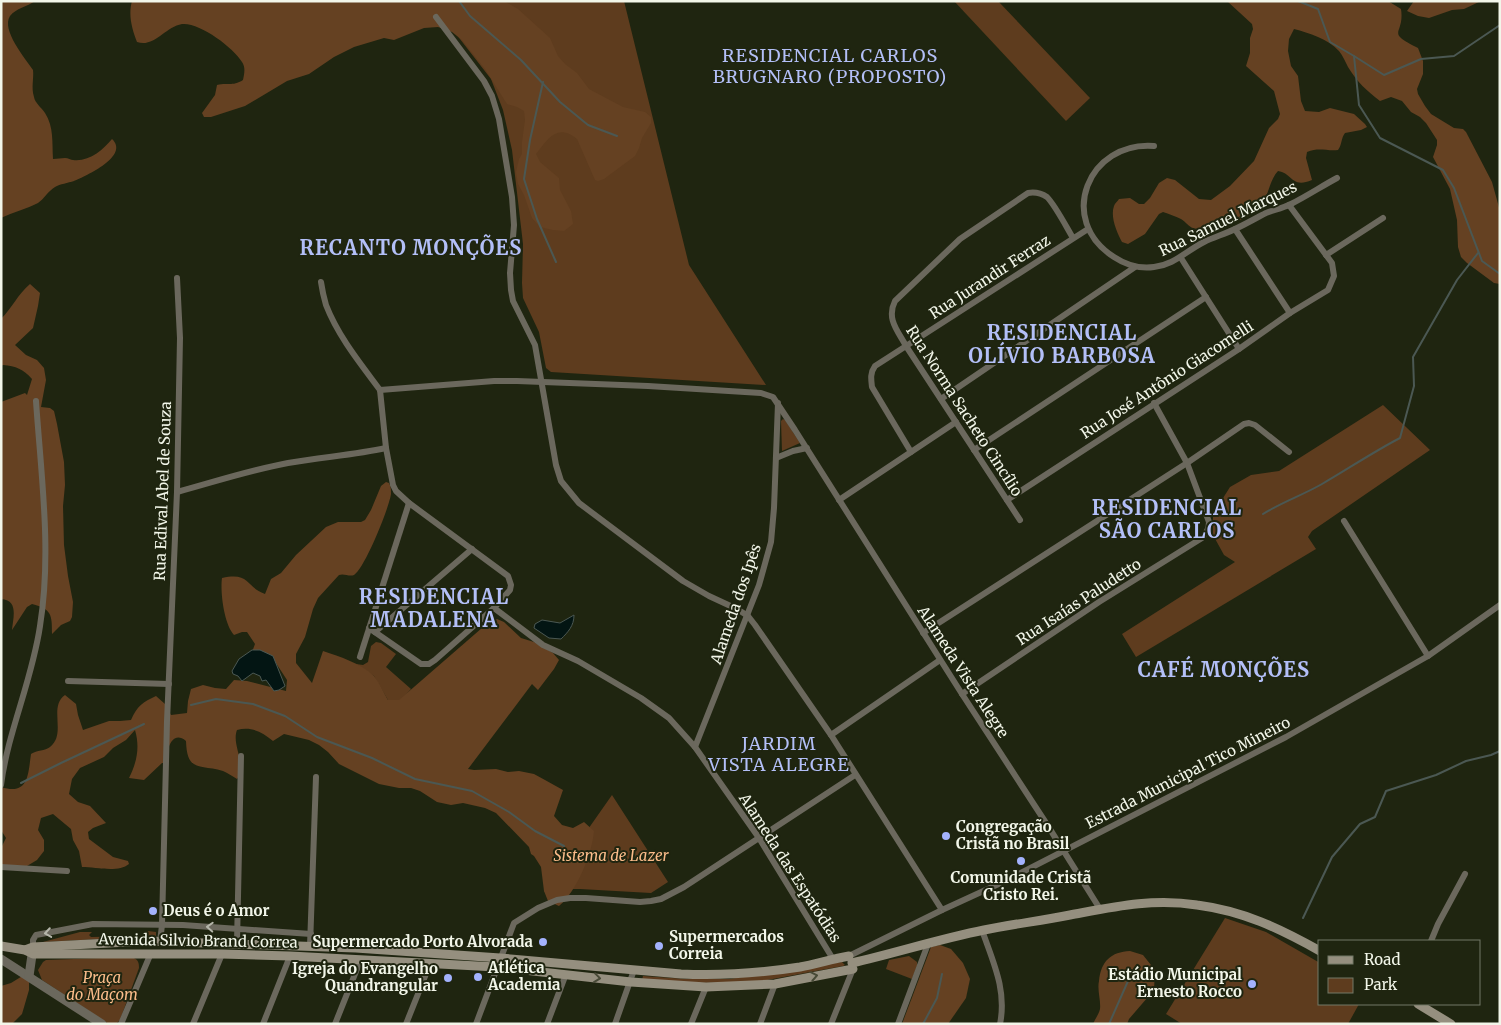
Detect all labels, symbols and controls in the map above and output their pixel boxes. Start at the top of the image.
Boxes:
district label: RESIDENCIAL CARLOS BRUGNARO (PROPOSTO) [713,44,947,88]
street label: Rua Samuel Marques [1156,177,1300,260]
street label: Rua Jurandir Ferraz [926,230,1054,323]
district label: RECANTO MONÇÕES [300,234,522,260]
street label: Rua José Antônio Giacomelli [1077,316,1257,443]
district label: RESIDENCIAL OLÍVIO BARBOSA [968,320,1156,368]
street label: Rua Norma Sacheto Cincílio [902,322,1027,500]
street label: Rua Edival Abel de Souza [150,401,175,581]
district label: RESIDENCIAL SÃO CARLOS [1092,495,1242,543]
street label: Alameda dos Ipês [706,541,765,667]
street label: Rua Isaías Paludetto [1013,554,1145,649]
district label: RESIDENCIAL MADALENA [359,584,509,632]
street label: Alameda Vista Alegre [913,601,1013,741]
district label: CAFÉ MONÇÕES [1138,655,1310,682]
street label: Estrada Municipal Tico Mineiro [1082,712,1294,833]
district label: JARDIM VISTA ALEGRE [707,732,850,776]
street label: Alameda das Espatódias [735,789,846,946]
place label: Congregação Cristã no Brasil [956,817,1070,853]
marker: Congregação Cristã no Brasil [940,830,952,842]
park label: Sistema de Lazer [553,846,669,865]
marker: Comunidade Cristã Cristo Rei. [1015,855,1027,867]
place label: Comunidade Cristã Cristo Rei. [951,868,1092,904]
place label: Deus é o Amor [163,901,270,920]
marker: Deus é o Amor [147,905,159,917]
one-way arrow [206,921,214,932]
one-way arrow [44,927,52,938]
place label: Supermercados Correia [669,927,784,963]
street label: Avenida Silvio Brand Correa [97,929,298,952]
place label: Supermercado Porto Alvorada [312,932,534,951]
marker: Supermercado Porto Alvorada [537,936,549,948]
marker: Supermercados Correia [653,940,665,952]
legend [1318,940,1481,1005]
text: Road [1364,950,1400,969]
place label: Atlética Academia [487,958,561,994]
place label: Igreja do Evangelho Quandrangular [292,959,438,995]
place label: Estádio Municipal Ernesto Rocco [1108,965,1242,1001]
park label: Praça do Maçom [66,968,138,1004]
marker: Atlética Academia [472,971,484,983]
one-way arrow [809,971,818,982]
marker: Igreja do Evangelho Quandrangular [442,972,454,984]
one-way arrow [593,972,601,983]
text: Park [1364,975,1398,994]
marker: Estádio Municipal Ernesto Rocco [1246,978,1258,990]

